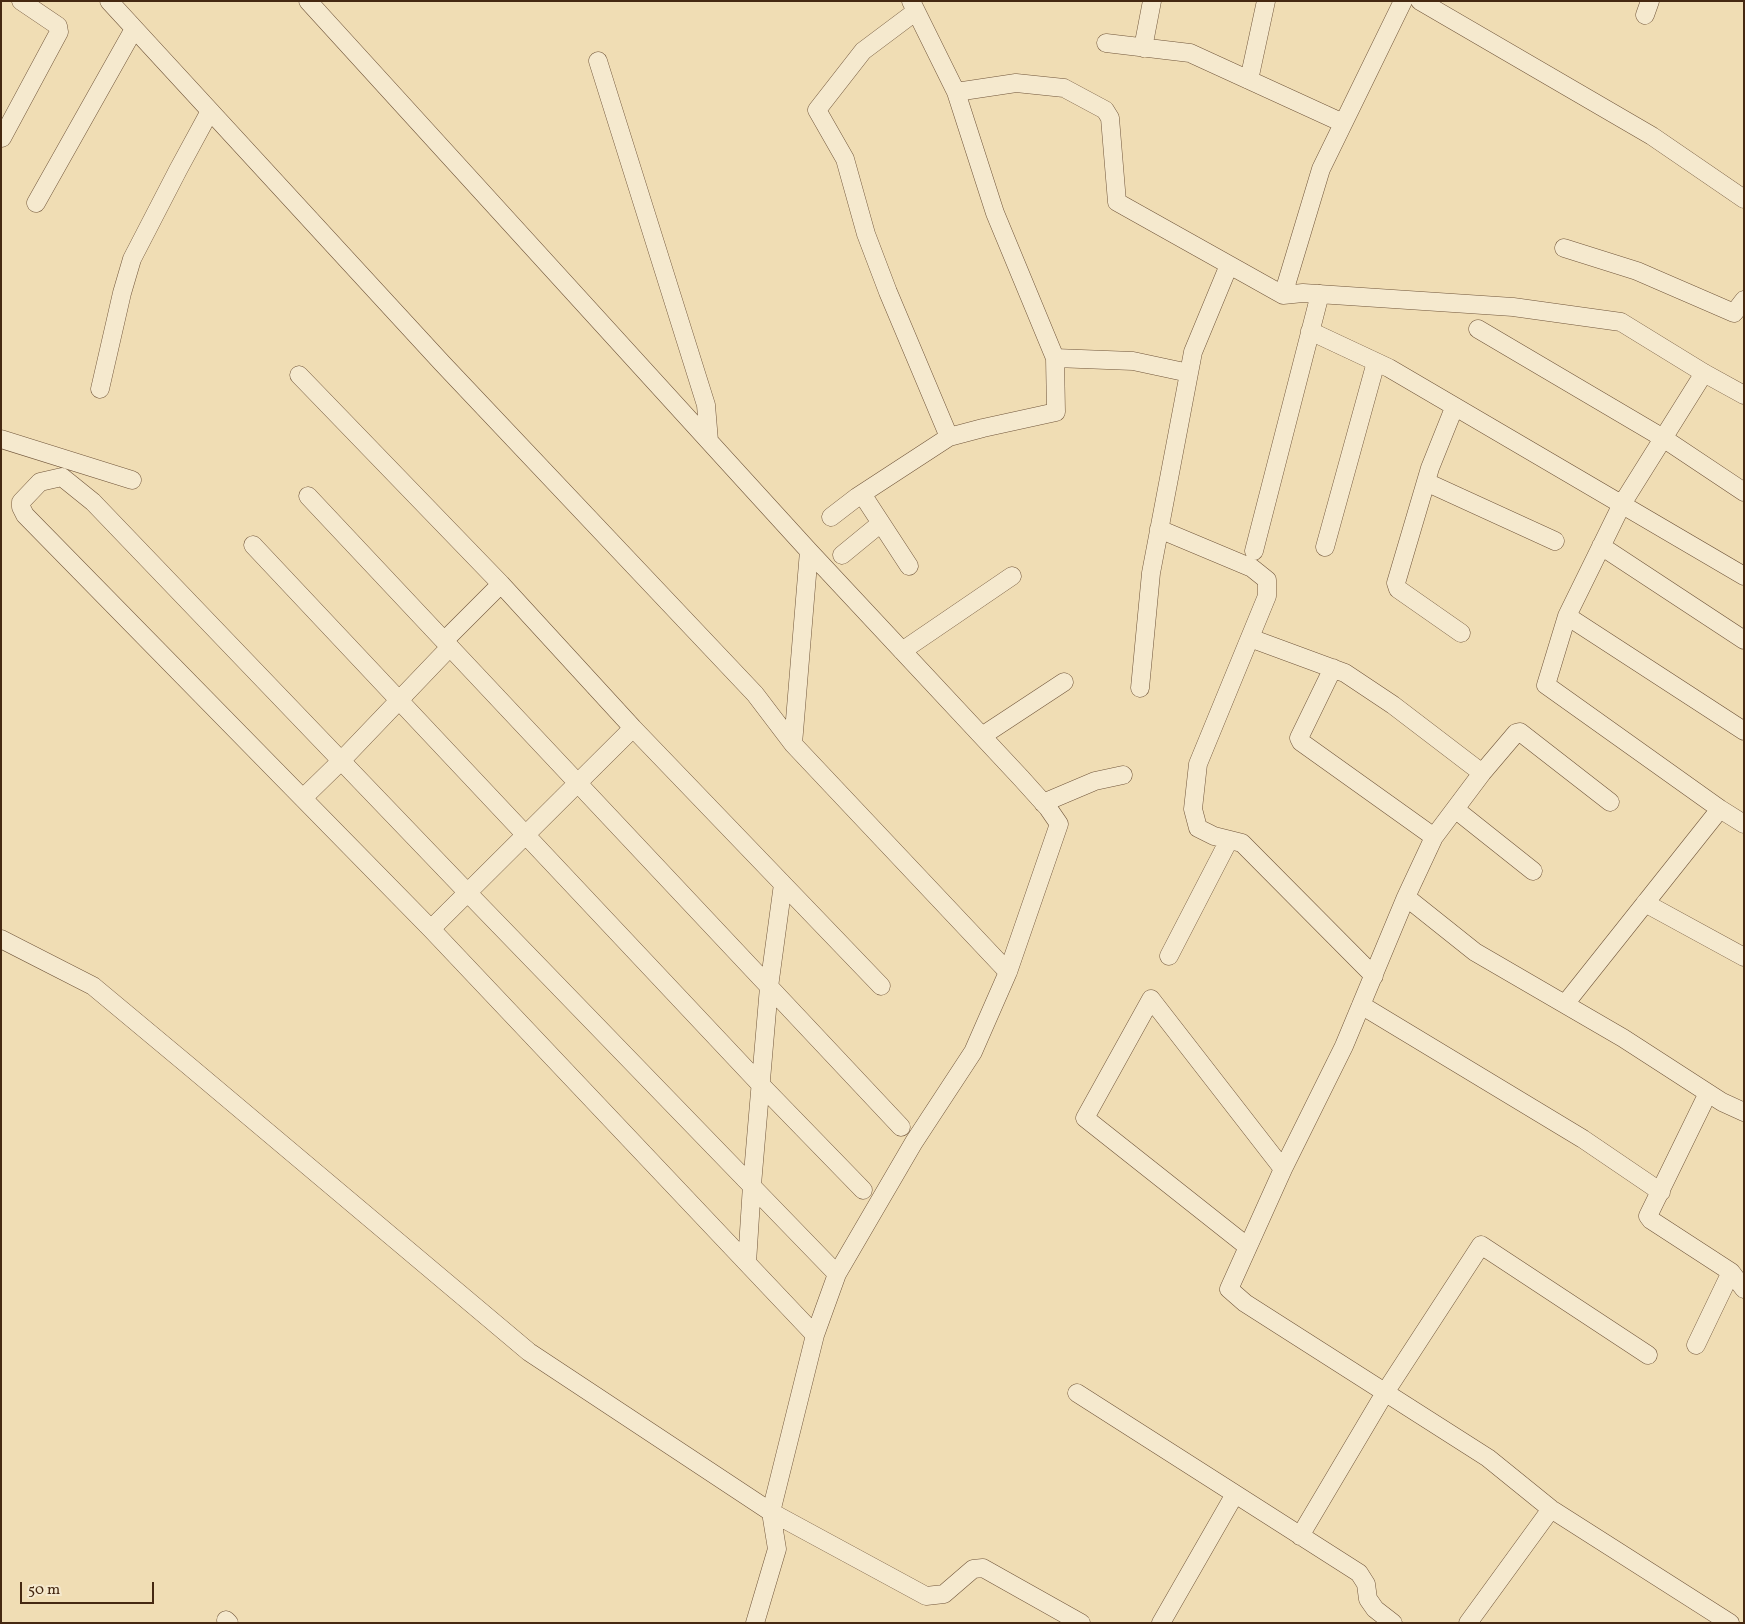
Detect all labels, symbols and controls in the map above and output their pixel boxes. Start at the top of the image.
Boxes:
scale bar [22,1572,156,1604]
text: 50 m [28,1580,60,1601]

